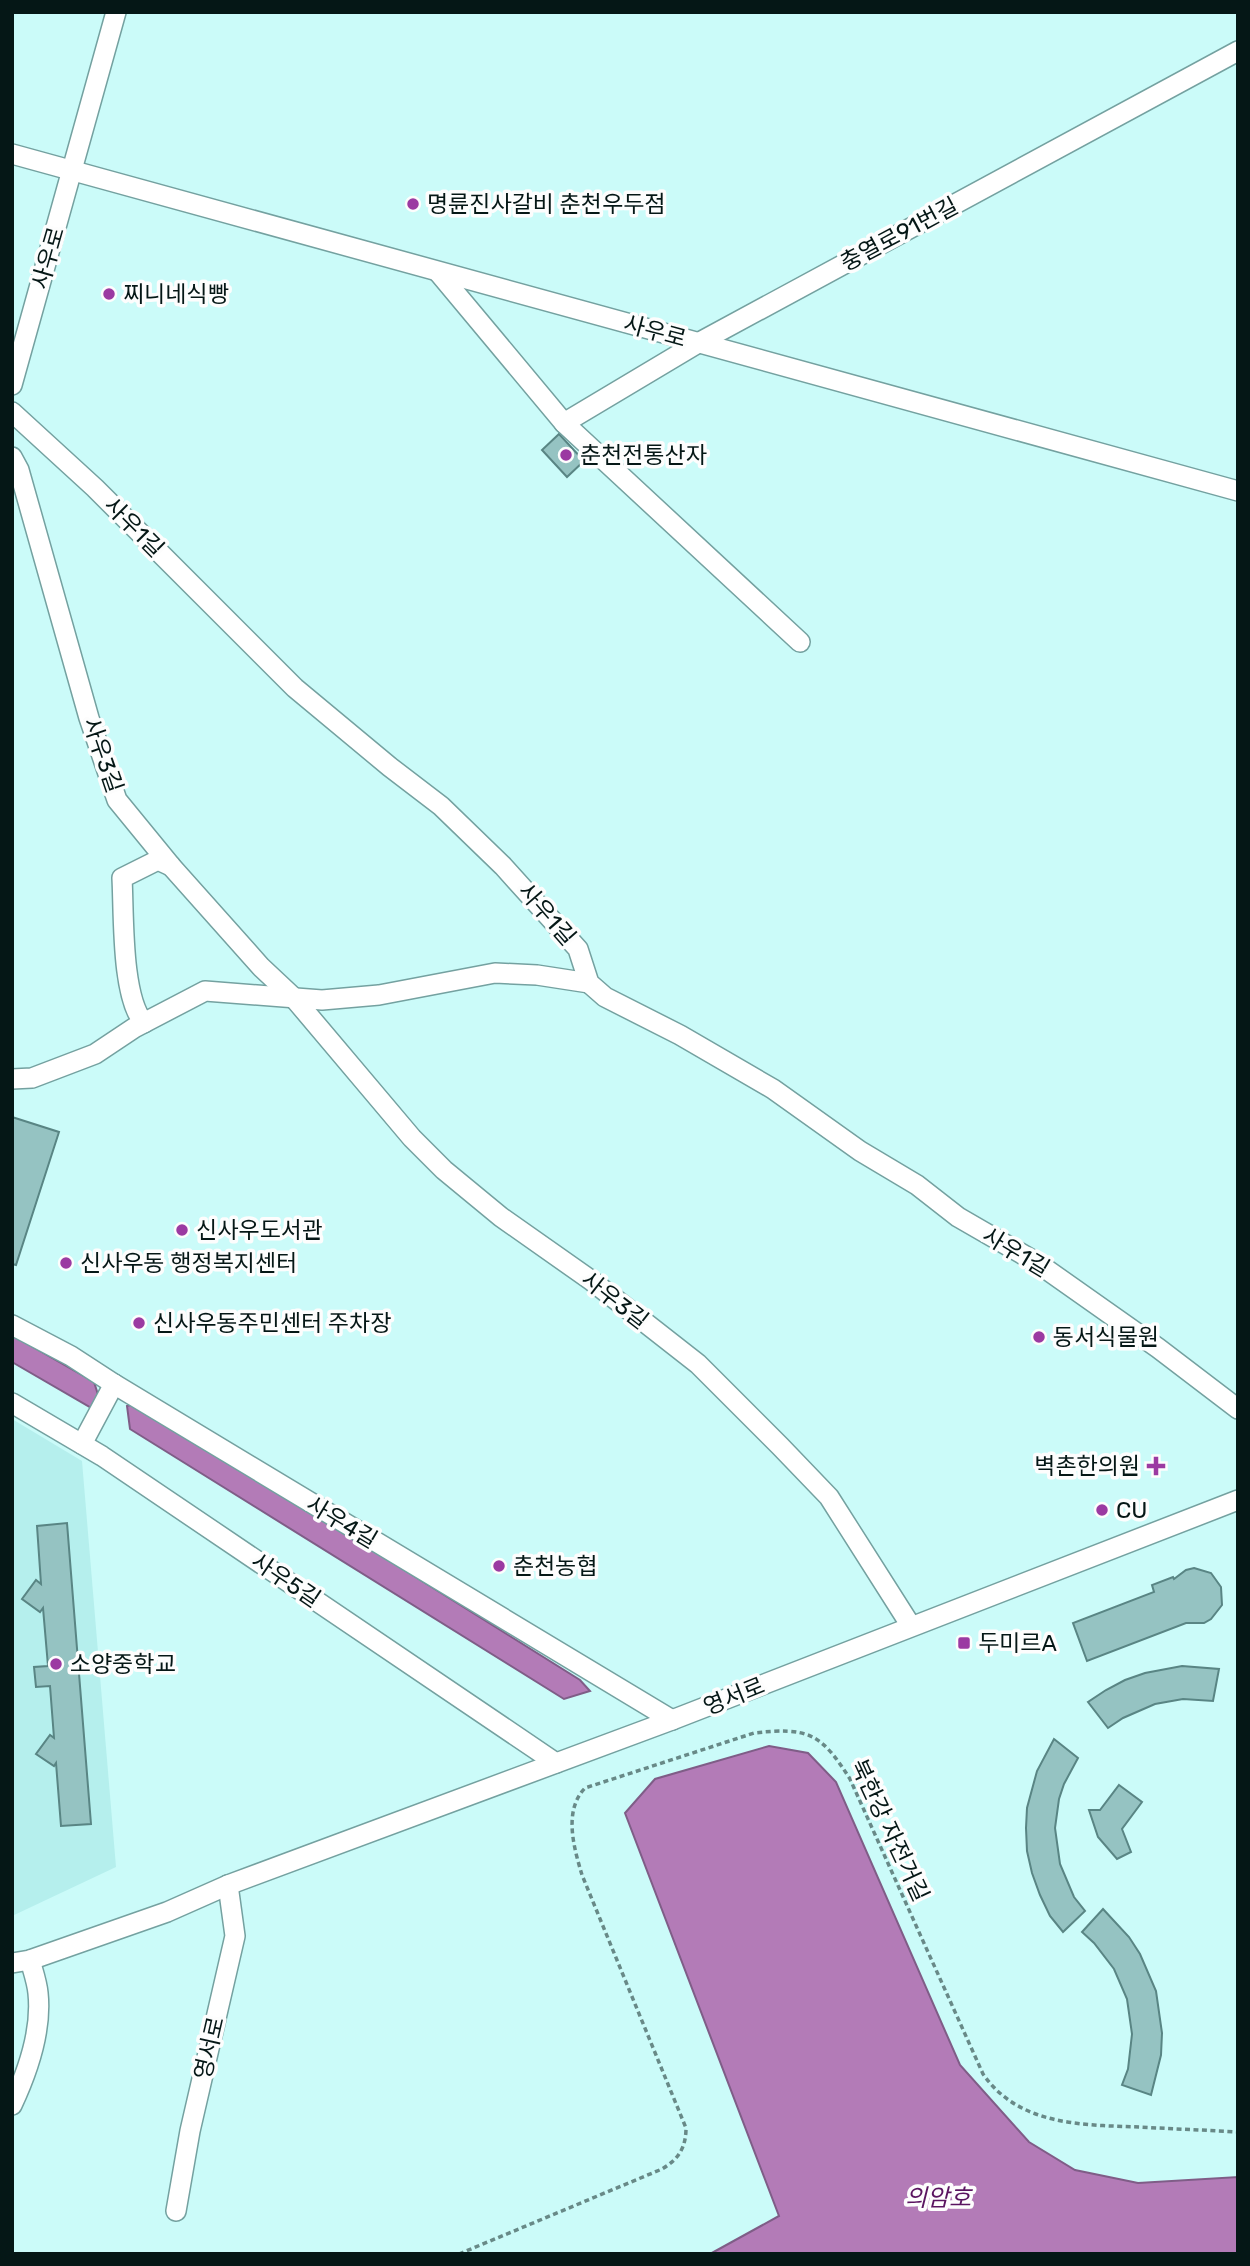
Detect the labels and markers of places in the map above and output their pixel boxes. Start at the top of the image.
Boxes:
place label: 명륜진사갈비 춘천우두점 [427,190,665,218]
marker: 명륜진사갈비 춘천우두점 [405,196,421,212]
place label: 찌니네식빵 [123,280,229,308]
marker: 찌니네식빵 [101,286,117,302]
place label: 춘천전통산자 [580,441,707,469]
marker: 춘천전통산자 [558,447,574,463]
place label: 신사우도서관 [196,1216,323,1244]
marker: 신사우도서관 [174,1222,190,1238]
place label: 신사우동 행정복지센터 [80,1249,297,1277]
marker: 신사우동 행정복지센터 [58,1255,74,1271]
place label: 신사우동주민센터 주차장 [153,1309,391,1337]
marker: 신사우동주민센터 주차장 [131,1315,147,1331]
place label: 동서식물원 [1053,1323,1159,1351]
marker: 동서식물원 [1031,1329,1047,1345]
place label: 벽촌한의원 [1034,1452,1140,1480]
marker: 벽촌한의원 [1146,1456,1166,1476]
place label: CU [1116,1496,1147,1524]
marker: CU [1094,1502,1110,1518]
place label: 춘천농협 [513,1552,598,1580]
marker: 춘천농협 [491,1558,507,1574]
place label: 두미르A [978,1629,1057,1657]
marker: 두미르A [956,1635,972,1651]
place label: 소양중학교 [70,1650,176,1678]
marker: 소양중학교 [48,1656,64,1672]

